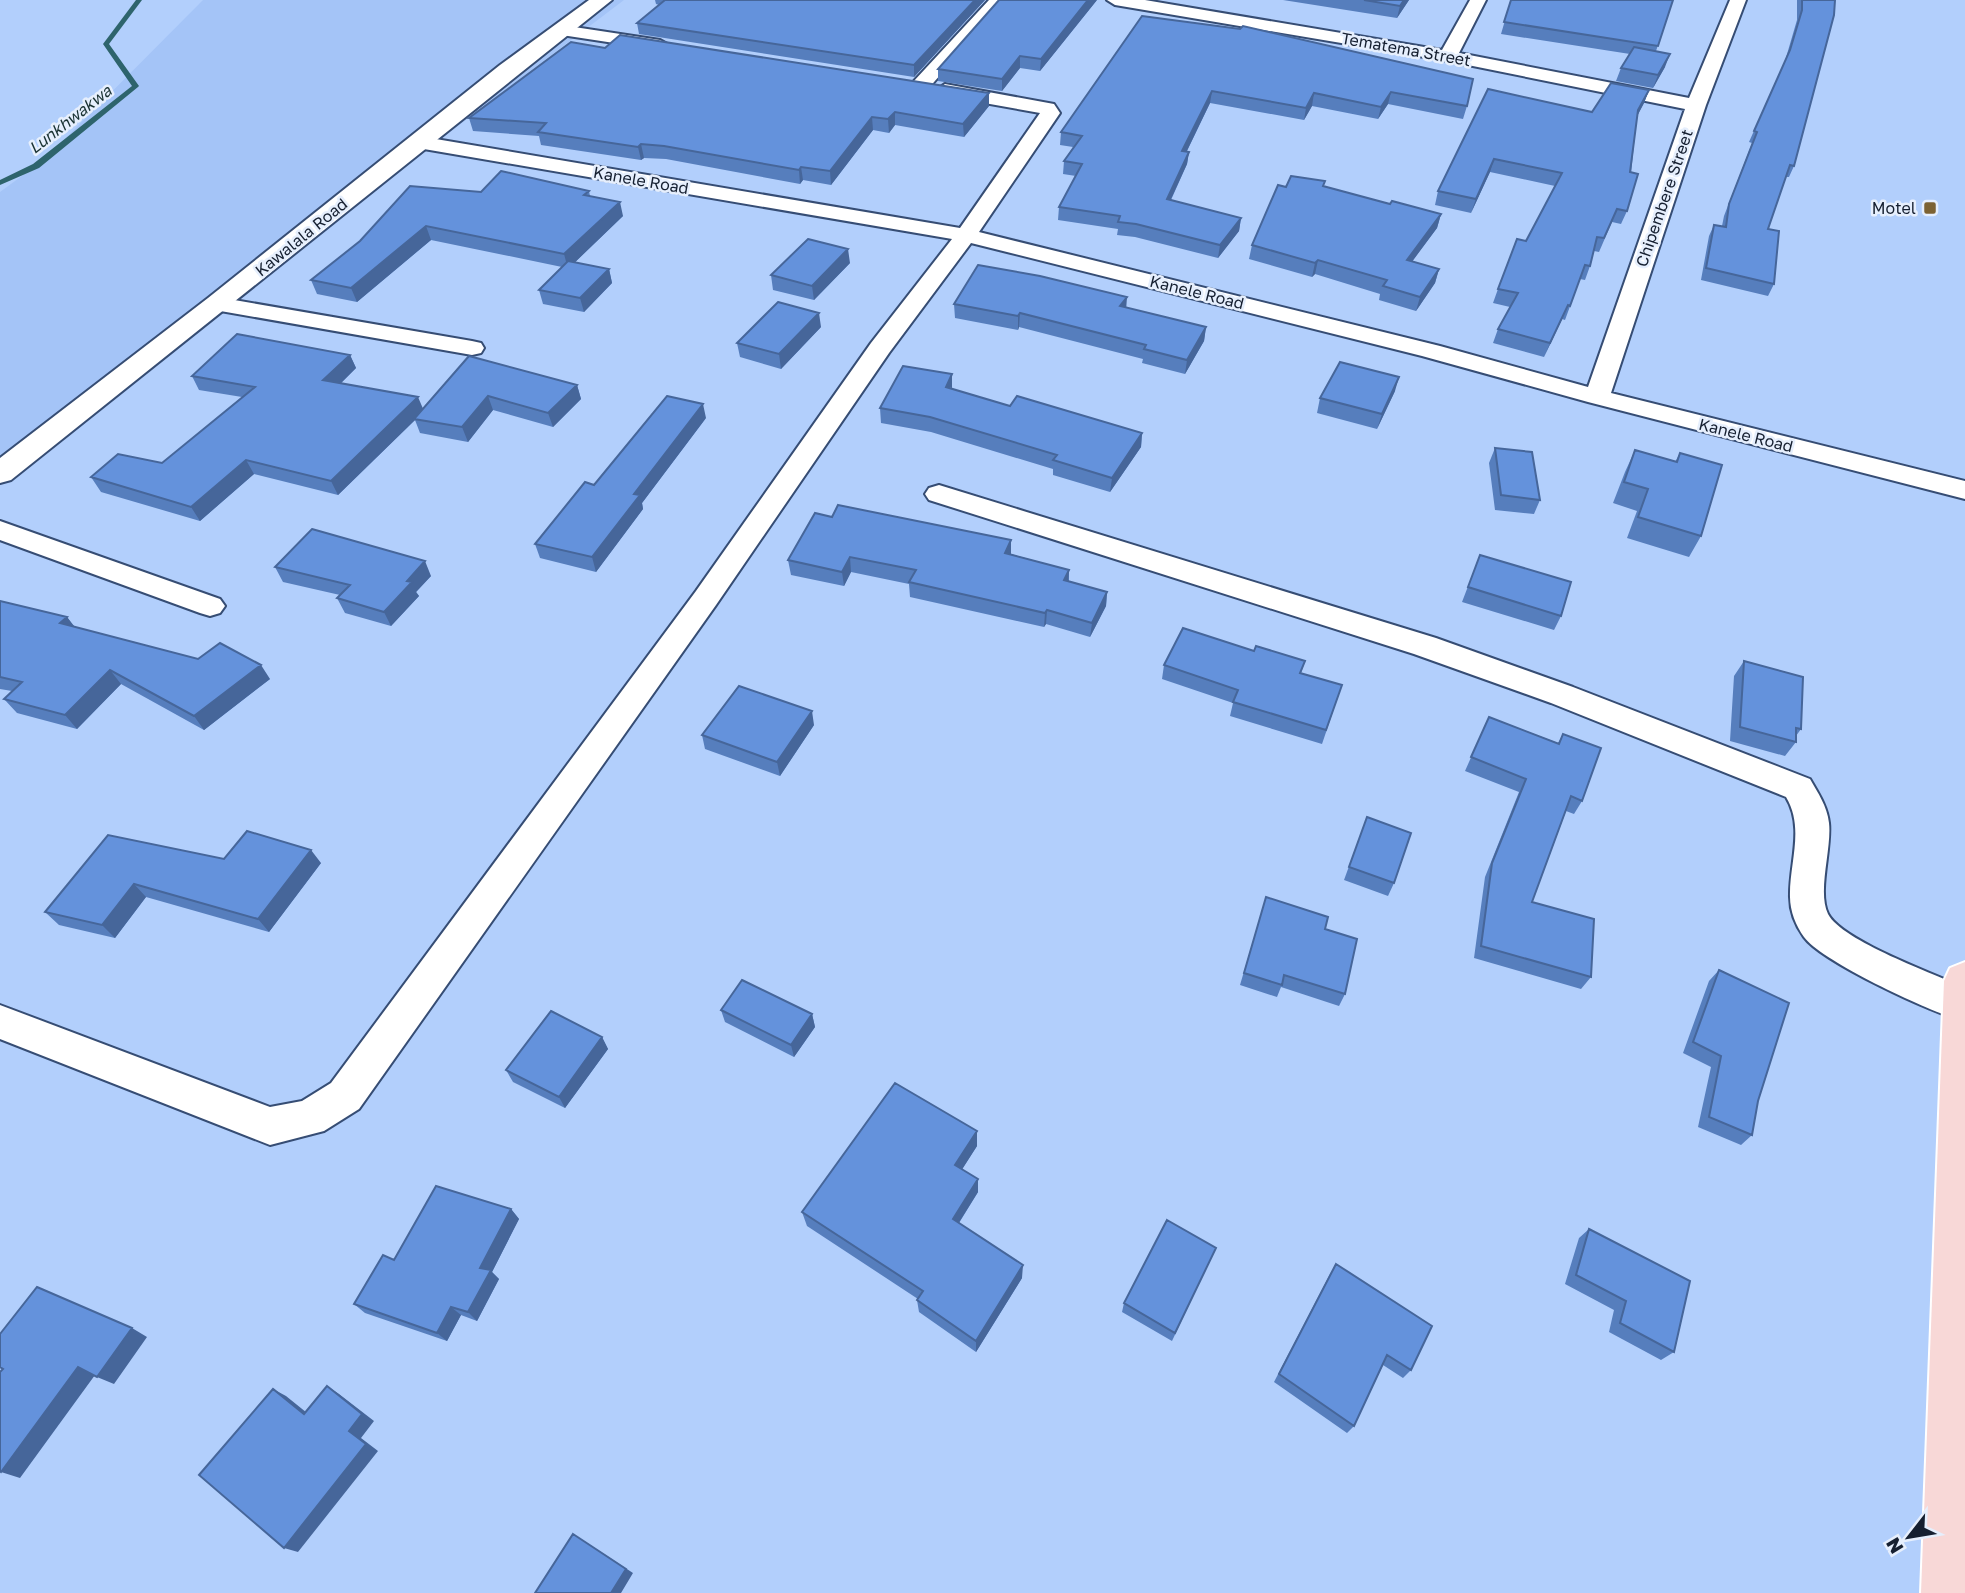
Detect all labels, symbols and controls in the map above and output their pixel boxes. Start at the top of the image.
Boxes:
street label: Tematema Street [1340,28,1472,70]
water label: Lunkhwakwa [25,80,116,158]
street label: Chipembere Street [1631,127,1697,269]
street label: Kanele Road [592,162,690,198]
street label: Kawalala Road [251,194,351,280]
place label: Motel [1872,198,1916,218]
marker: Motel [1922,200,1938,216]
street label: Kanele Road [1148,271,1246,313]
street label: Kanele Road [1697,414,1795,456]
north arrow [1874,1502,1944,1572]
text: N [1880,1534,1908,1558]

